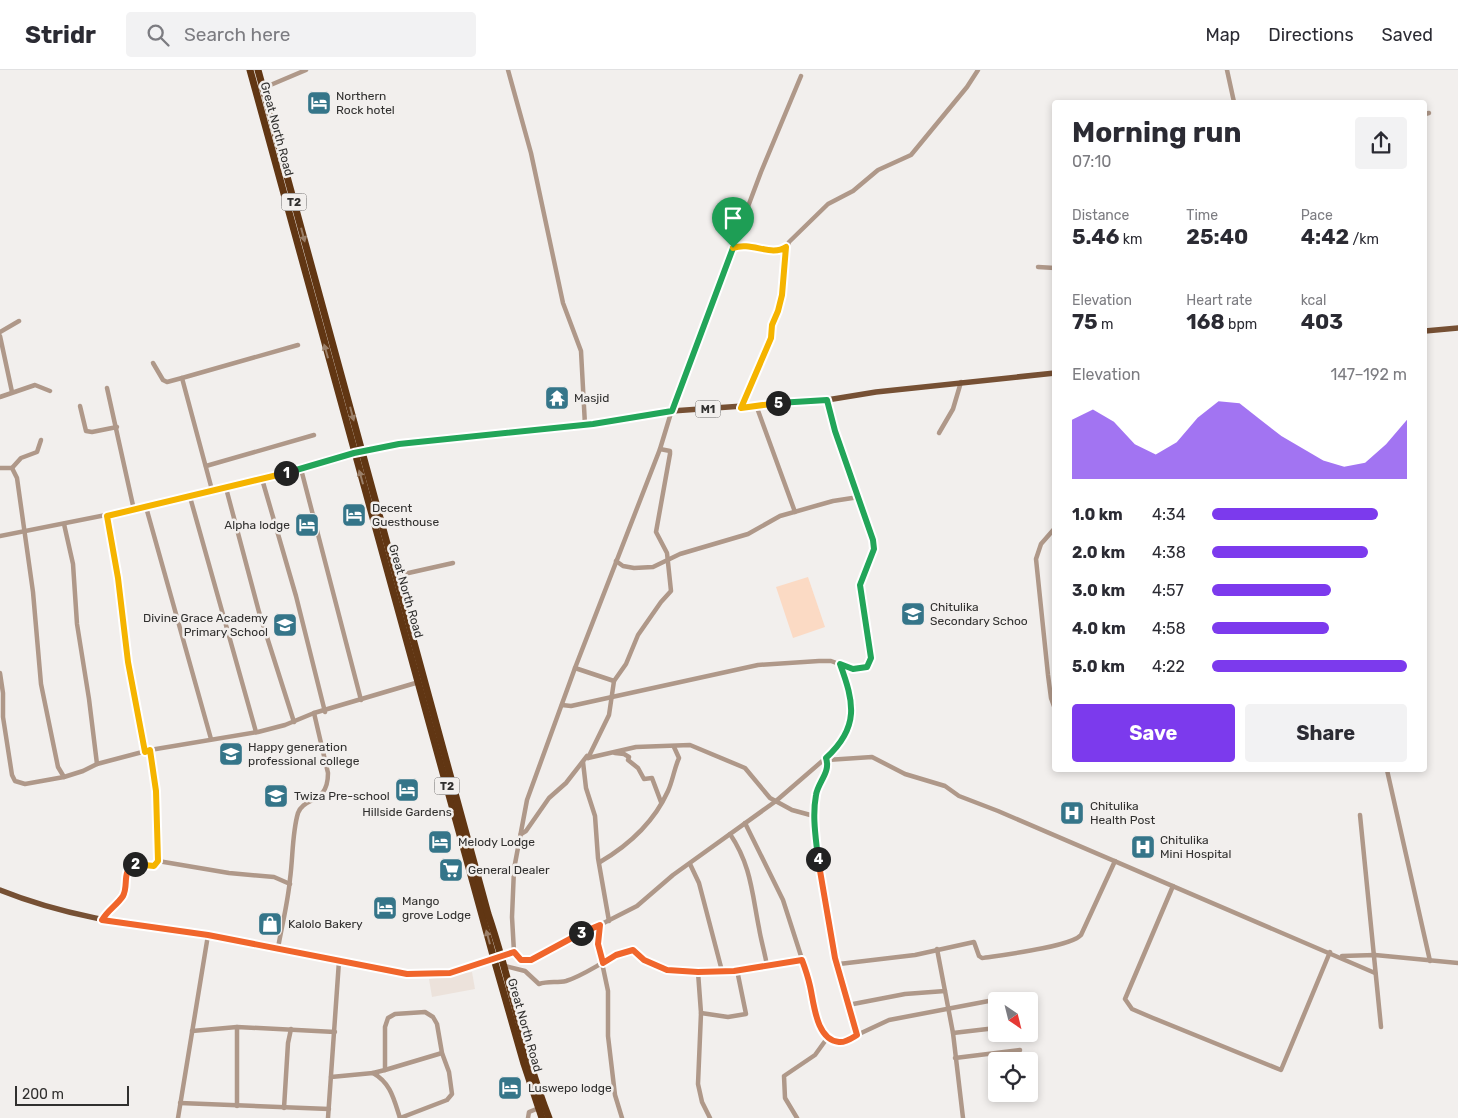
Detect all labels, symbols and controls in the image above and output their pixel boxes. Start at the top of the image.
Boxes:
search box [126,12,476,57]
text: Stridr [25,21,96,49]
icon: search [144,21,172,49]
text: Search here [184,23,291,46]
text: Map [1205,24,1240,46]
text: Directions [1268,24,1354,46]
text: Saved [1382,24,1433,46]
street label: Great North Road [258,80,296,178]
place label: Northern Rock hotel [336,89,395,117]
hotel icon: Northern Rock hotel [306,90,332,116]
text: Morning run [1072,116,1241,149]
button: share [1355,117,1407,169]
text: 07:10 [1072,152,1111,171]
road number: T2 [282,194,306,210]
pin [712,197,754,248]
icon: arrive [719,204,747,232]
text: Distance [1072,207,1129,224]
text: Time [1186,207,1218,224]
text: Pace [1301,207,1333,224]
text: 5.46 [1072,224,1119,249]
text: 25:40 [1186,224,1248,249]
text: 4:42 [1301,224,1349,249]
one-way arrow [300,228,308,243]
text: km [1119,231,1142,248]
text: /km [1349,231,1379,248]
text: Elevation [1072,292,1132,309]
text: Heart rate [1186,292,1252,309]
text: kcal [1301,292,1326,309]
text: 75 [1072,309,1098,334]
text: 168 [1186,309,1225,334]
text: 403 [1301,309,1343,334]
text: m [1098,316,1114,333]
text: bpm [1225,316,1257,333]
one-way arrow [322,343,330,358]
text: Elevation [1072,365,1141,384]
text: 147–192 m [1330,365,1407,384]
temple icon: Masjid [544,385,570,411]
pin: 5 [766,390,790,416]
place label: Masjid [574,391,609,405]
text: 5 [774,395,783,412]
road number: M1 [696,400,720,418]
one-way arrow [348,406,356,421]
pin: 1 [274,460,298,486]
text: 1 [283,465,290,482]
one-way arrow [357,469,365,484]
place label: Decent Guesthouse [372,501,439,529]
hotel icon: Decent Guesthouse [341,502,367,528]
text: 1.0 km [1072,505,1123,524]
text: 4:34 [1152,505,1186,524]
hotel icon: Alpha lodge [294,512,320,538]
place label: Alpha lodge [224,518,290,532]
street label: Great North Road [386,543,426,639]
text: 2.0 km [1072,543,1125,562]
text: 4:38 [1152,543,1186,562]
text: 3.0 km [1072,581,1125,600]
text: 4:57 [1152,581,1184,600]
place label: Chitulika Secondary Schoo [930,600,1028,628]
school or university icon: Chitulika Secondary Schoo [900,601,926,627]
place label: Divine Grace Academy Primary School [143,611,268,639]
school or university icon: Divine Grace Academy Primary School [272,612,298,638]
text: 4.0 km [1072,619,1126,638]
text: 4:58 [1152,619,1186,638]
text: 5.0 km [1072,657,1125,676]
text: 4:22 [1152,657,1185,676]
button: Save [1072,704,1235,762]
button: Share [1245,704,1407,762]
place label: Happy generation professional college [248,740,360,768]
school or university icon: Happy generation professional college [218,741,244,767]
hotel icon: Hillside Gardens [394,777,420,803]
road number: T2 [434,778,460,794]
school or university icon: Twiza Pre-school [263,783,289,809]
place label: Twiza Pre-school [294,789,390,803]
place label: Chitulika Health Post [1090,799,1155,827]
hospital icon: Chitulika Health Post [1059,800,1085,826]
place label: Hillside Gardens [362,805,452,819]
hotel icon: Melody Lodge [427,829,453,855]
place label: Chitulika Mini Hospital [1160,833,1231,861]
hospital icon: Chitulika Mini Hospital [1130,834,1156,860]
place label: Melody Lodge [458,835,535,849]
pin: 4 [806,846,830,872]
text: 4 [814,851,823,868]
pin: 2 [122,852,148,876]
text: 2 [131,856,140,873]
supermarket icon: General Dealer [438,857,464,883]
place label: General Dealer [468,863,550,877]
place label: Mango grove Lodge [402,894,471,922]
hotel icon: Mango grove Lodge [372,895,398,921]
shop icon: Kalolo Bakery [257,911,283,937]
place label: Kalolo Bakery [288,917,363,931]
pin: 3 [568,920,594,946]
text: 3 [577,925,586,942]
one-way arrow [484,930,492,945]
street label: Great North Road [505,977,545,1073]
north arrow [988,992,1038,1042]
map controls [988,992,1038,1102]
button: locate [988,1052,1038,1102]
hotel icon: Luswepo lodge [497,1075,523,1101]
place label: Luswepo lodge [528,1081,612,1095]
scale bar [15,1083,129,1106]
text: 200 m [22,1086,64,1103]

